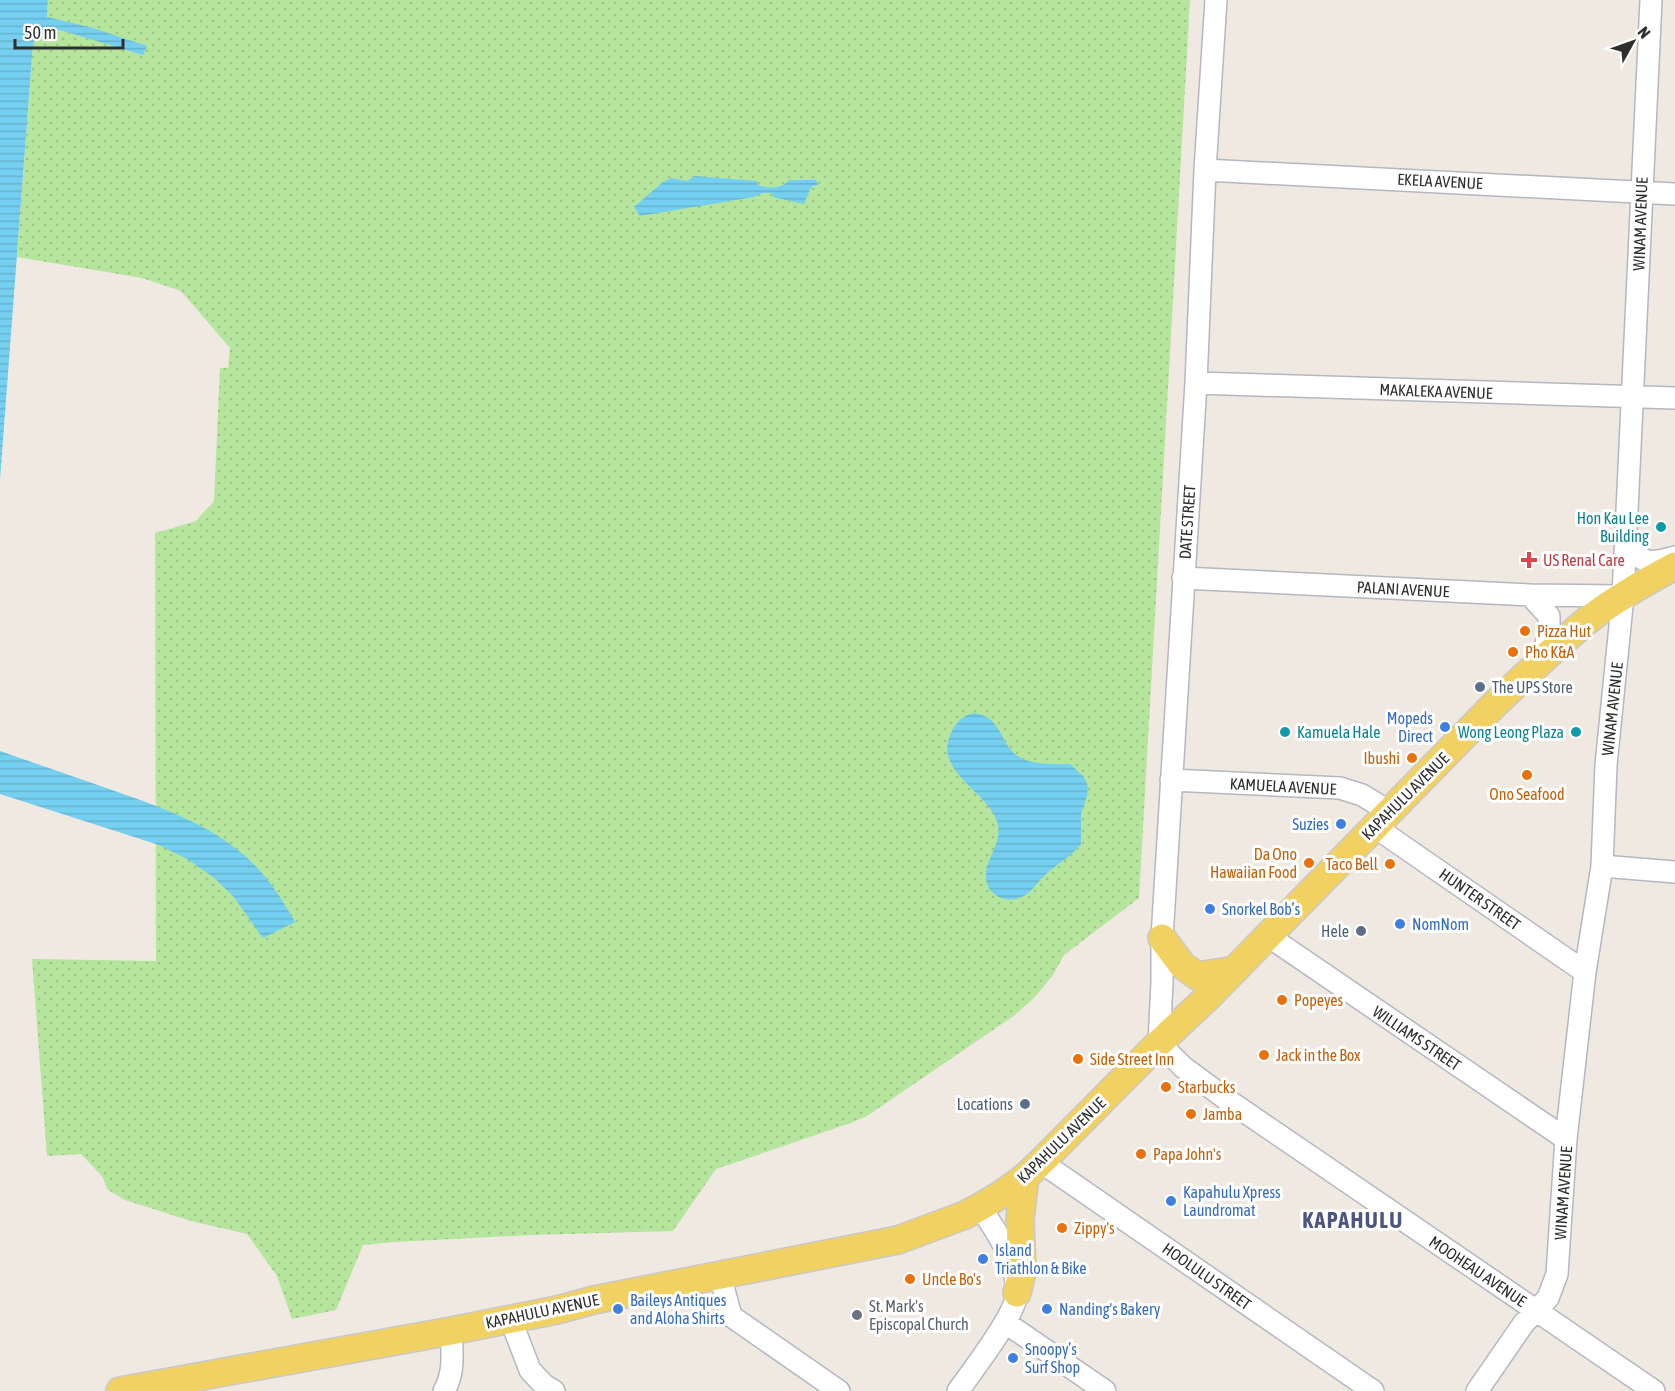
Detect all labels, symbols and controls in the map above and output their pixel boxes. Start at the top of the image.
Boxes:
scale bar [15,12,123,50]
north arrow [1603,12,1663,72]
text: 50 m [24,22,56,43]
text: N [1635,23,1654,42]
street label: EKELA AVENUE [1397,170,1483,192]
street label: WINAM AVENUE [1629,177,1651,271]
street label: MAKALEKA AVENUE [1379,380,1493,402]
street label: DATE STREET [1175,484,1199,560]
place label: Hon Kau Lee Building [1577,509,1649,546]
marker: Hon Kau Lee Building [1654,520,1668,534]
marker: US Renal Care [1520,551,1538,569]
place label: US Renal Care [1543,551,1625,569]
street label: PALANI AVENUE [1356,578,1450,600]
place label: Pizza Hut [1537,622,1591,640]
marker: Pizza Hut [1518,624,1532,638]
place label: Pho K&A [1525,643,1574,661]
marker: Pho K&A [1506,645,1520,659]
street label: WINAM AVENUE [1598,661,1626,757]
place label: The UPS Store [1492,678,1573,696]
marker: The UPS Store [1473,680,1487,694]
place label: Mopeds Direct [1387,709,1433,745]
marker: Mopeds Direct [1438,720,1452,734]
place label: Kamuela Hale [1297,723,1380,741]
place label: Wong Leong Plaza [1458,723,1564,742]
marker: Kamuela Hale [1278,725,1292,739]
marker: Wong Leong Plaza [1569,725,1583,739]
street label: KAPAHULU AVENUE [1358,749,1452,843]
place label: Ibushi [1364,749,1400,767]
marker: Ibushi [1405,751,1419,765]
marker: Ono Seafood [1520,768,1534,782]
street label: KAMUELA AVENUE [1229,774,1337,798]
place label: Ono Seafood [1489,785,1565,803]
place label: Suzies [1292,815,1329,833]
marker: Suzies [1334,817,1348,831]
place label: Da Ono Hawaiian Food [1210,845,1297,881]
place label: Taco Bell [1326,855,1379,873]
marker: Da Ono Hawaiian Food [1302,856,1316,870]
marker: Taco Bell [1383,857,1397,871]
street label: HUNTER STREET [1436,864,1524,934]
place label: Snorkel Bob’s [1222,900,1301,918]
marker: Snorkel Bob’s [1203,902,1217,916]
place label: NomNom [1412,915,1469,933]
marker: NomNom [1393,917,1407,931]
place label: Hele [1321,922,1349,940]
marker: Hele [1354,924,1368,938]
place label: Popeyes [1294,991,1344,1010]
marker: Popeyes [1275,993,1289,1007]
street label: WILLIAMS STREET [1370,1002,1464,1074]
place label: Jack in the Box [1276,1046,1361,1064]
marker: Jack in the Box [1257,1048,1271,1062]
place label: Side Street Inn [1090,1050,1174,1068]
marker: Side Street Inn [1071,1052,1085,1066]
place label: Starbucks [1178,1078,1236,1096]
marker: Starbucks [1159,1080,1173,1094]
street label: KAPAHULU AVENUE [1013,1093,1109,1186]
place label: Locations [957,1095,1013,1113]
marker: Locations [1018,1097,1032,1111]
place label: Jamba [1203,1105,1242,1123]
marker: Jamba [1184,1107,1198,1121]
place label: Papa John's [1153,1145,1222,1164]
street label: WINAM AVENUE [1551,1145,1575,1240]
marker: Papa John's [1134,1147,1148,1161]
place label: Kapahulu Xpress Laundromat [1183,1183,1281,1219]
marker: Kapahulu Xpress Laundromat [1164,1194,1178,1208]
district label: KAPAHULU [1302,1207,1404,1233]
place label: Zippy's [1074,1219,1115,1238]
marker: Zippy's [1055,1221,1069,1235]
street label: MOOHEAU AVENUE [1426,1232,1530,1310]
street label: HOOLULU STREET [1159,1239,1255,1313]
place label: Island Triathlon & Bike [995,1241,1087,1277]
marker: Island Triathlon & Bike [976,1252,990,1266]
place label: Uncle Bo's [922,1270,982,1288]
marker: Uncle Bo's [903,1272,917,1286]
street label: KAPAHULU AVENUE [484,1290,600,1332]
place label: Baileys Antiques and Aloha Shirts [630,1291,727,1327]
place label: St. Mark's Episcopal Church [869,1297,969,1334]
place label: Nanding's Bakery [1059,1300,1161,1319]
marker: Baileys Antiques and Aloha Shirts [611,1302,625,1316]
marker: Nanding's Bakery [1040,1302,1054,1316]
marker: St. Mark's Episcopal Church [850,1308,864,1322]
place label: Snoopy’s Surf Shop [1025,1340,1080,1377]
marker: Snoopy’s Surf Shop [1006,1351,1020,1365]

